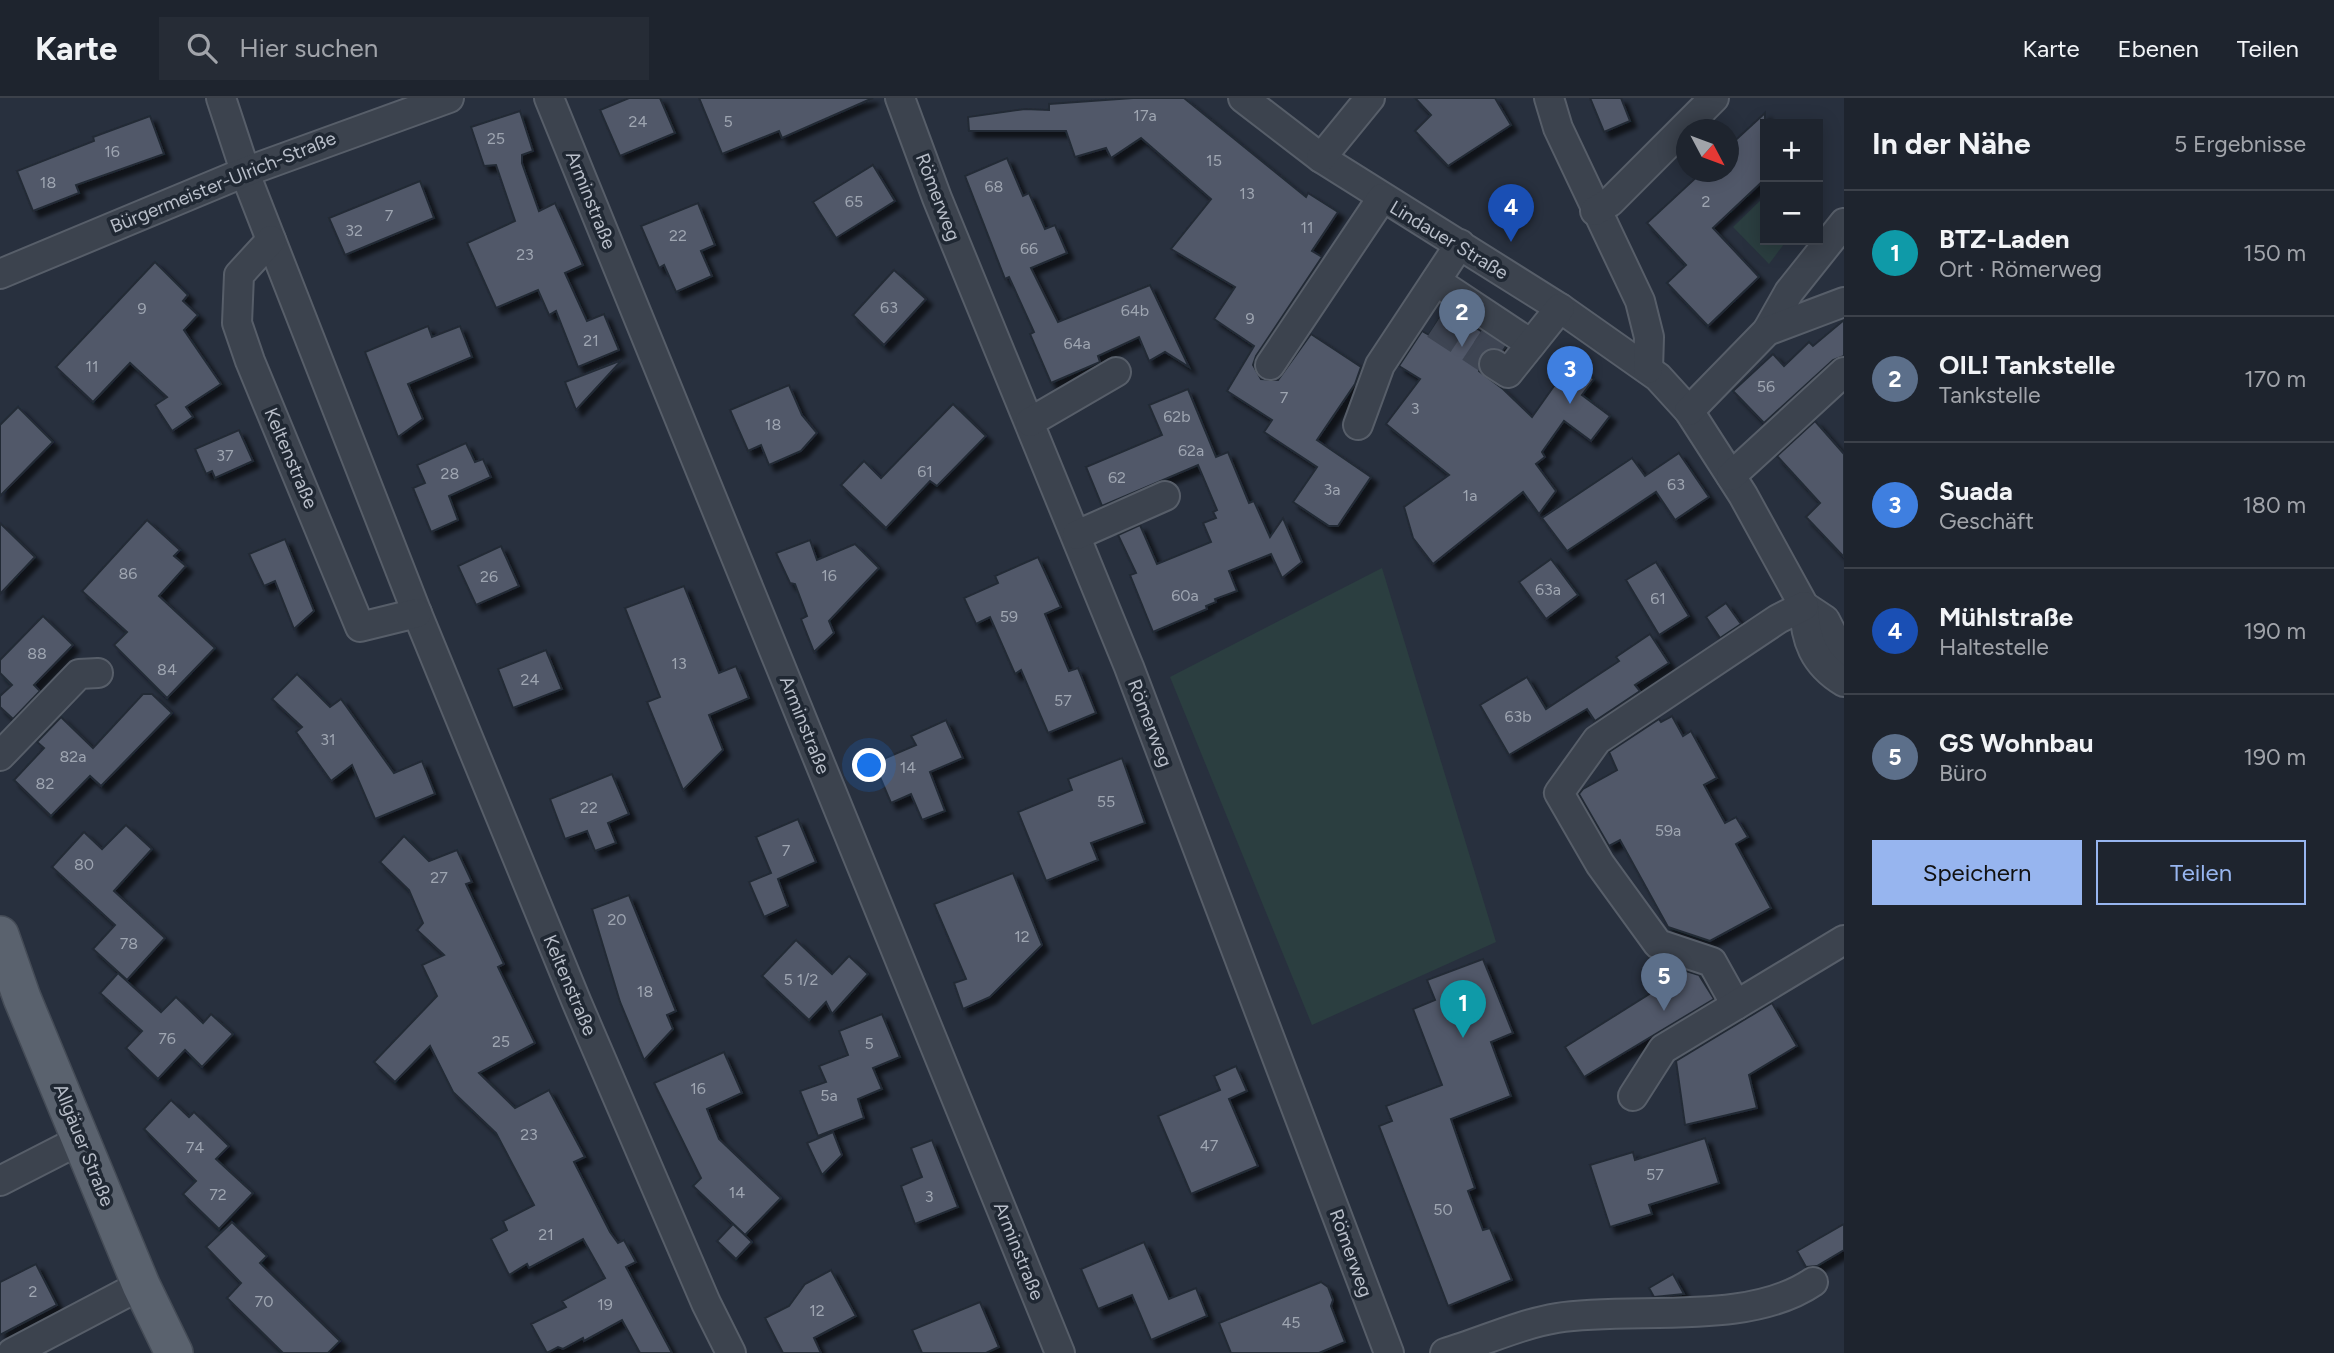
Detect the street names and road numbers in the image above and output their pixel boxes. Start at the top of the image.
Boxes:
street label: Bürgermeister-Ulrich-Straße [107,126,339,238]
street label: Arminstraße [561,148,621,252]
street label: Römerweg [911,150,965,244]
street label: Lindauer Straße [1386,196,1512,284]
street label: Keltenstraße [259,404,323,512]
street label: Arminstraße [775,673,835,777]
street label: Römerweg [1123,676,1177,770]
street label: Keltenstraße [538,931,602,1039]
street label: Allgäuer Straße [49,1080,119,1210]
street label: Arminstraße [989,1199,1049,1303]
street label: Römerweg [1324,1206,1378,1300]

